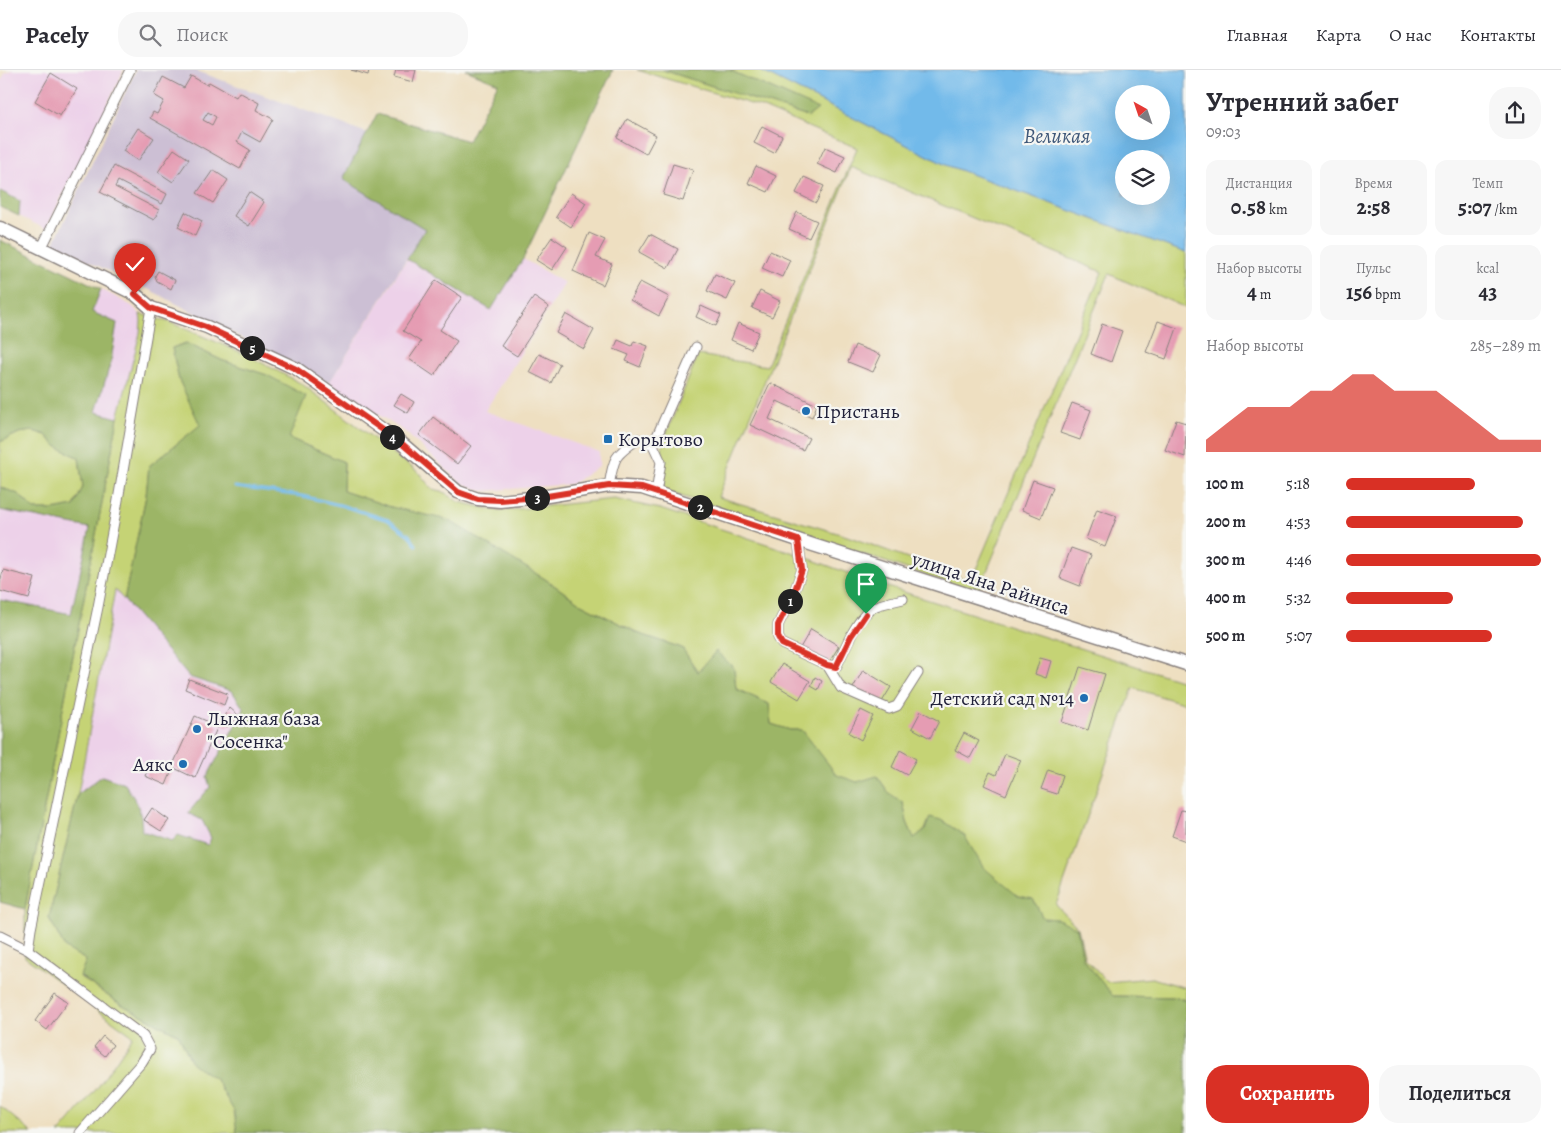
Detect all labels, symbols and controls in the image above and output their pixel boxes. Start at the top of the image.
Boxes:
search box [118,12,468,57]
text: Pacely [25,19,88,51]
icon: search [136,21,164,49]
text: Поиск [176,22,228,48]
text: Главная [1227,23,1288,47]
text: Карта [1316,23,1361,47]
text: О нас [1389,23,1432,47]
text: Контакты [1460,23,1536,47]
text: Утренний забег [1206,83,1399,121]
north arrow [1115,85,1170,140]
map controls [1115,85,1170,205]
button: share [1489,87,1541,139]
text: 09:03 [1206,121,1241,143]
water label: Великая [1024,122,1090,150]
button: layers [1115,150,1170,205]
text: Дистанция [1226,174,1293,193]
text: Время [1354,174,1393,193]
text: Темп [1473,174,1503,193]
text: 0.58 [1231,193,1266,221]
text: 2:58 [1356,193,1391,221]
text: 5:07 [1458,193,1492,221]
text: km [1266,200,1288,219]
text: /km [1492,200,1518,219]
pin [114,243,156,294]
icon: check [121,250,149,278]
text: Набор высоты [1216,259,1302,278]
text: Пульс [1356,259,1391,278]
text: kcal [1477,259,1499,278]
text: 4 [1247,278,1257,306]
text: 156 [1346,278,1372,306]
text: 43 [1478,278,1497,306]
text: m [1257,285,1271,304]
text: bpm [1372,285,1401,304]
text: Набор высоты [1206,335,1304,357]
text: 285–289 m [1470,335,1541,357]
pin: 5 [240,336,264,360]
text: 5 [250,339,255,358]
place label: Пристань [816,398,900,425]
marker: Пристань [800,405,812,417]
pin: 4 [380,424,404,450]
place label: Корытово [618,426,703,453]
text: 4 [389,428,396,447]
marker: Корытово [602,433,614,445]
text: 100 m [1206,473,1244,495]
text: 5:18 [1286,473,1310,495]
pin: 3 [524,486,550,510]
text: 3 [534,489,541,508]
pin: 2 [688,494,712,520]
text: 2 [697,498,704,517]
text: 200 m [1206,511,1246,533]
text: 4:53 [1286,511,1311,533]
street label: улица Яна Райниса [907,545,1074,622]
text: 300 m [1206,549,1245,571]
text: 4:46 [1286,549,1312,571]
pin [845,563,887,614]
icon: arrive [852,570,880,598]
text: 400 m [1206,587,1246,609]
text: 5:32 [1286,587,1311,609]
pin: 1 [778,588,802,614]
text: 1 [788,592,793,611]
text: 500 m [1206,625,1245,647]
text: 5:07 [1286,625,1312,647]
place label: Детский сад №14 [930,685,1074,712]
marker: Детский сад №14 [1078,692,1090,704]
place label: Лыжная база "Сосенка" [207,705,321,755]
marker: Лыжная база "Сосенка" [191,723,203,735]
place label: Аякс [132,751,173,778]
marker: Аякс [177,758,189,770]
button: Сохранить [1206,1065,1369,1123]
button: Поделиться [1379,1065,1541,1123]

